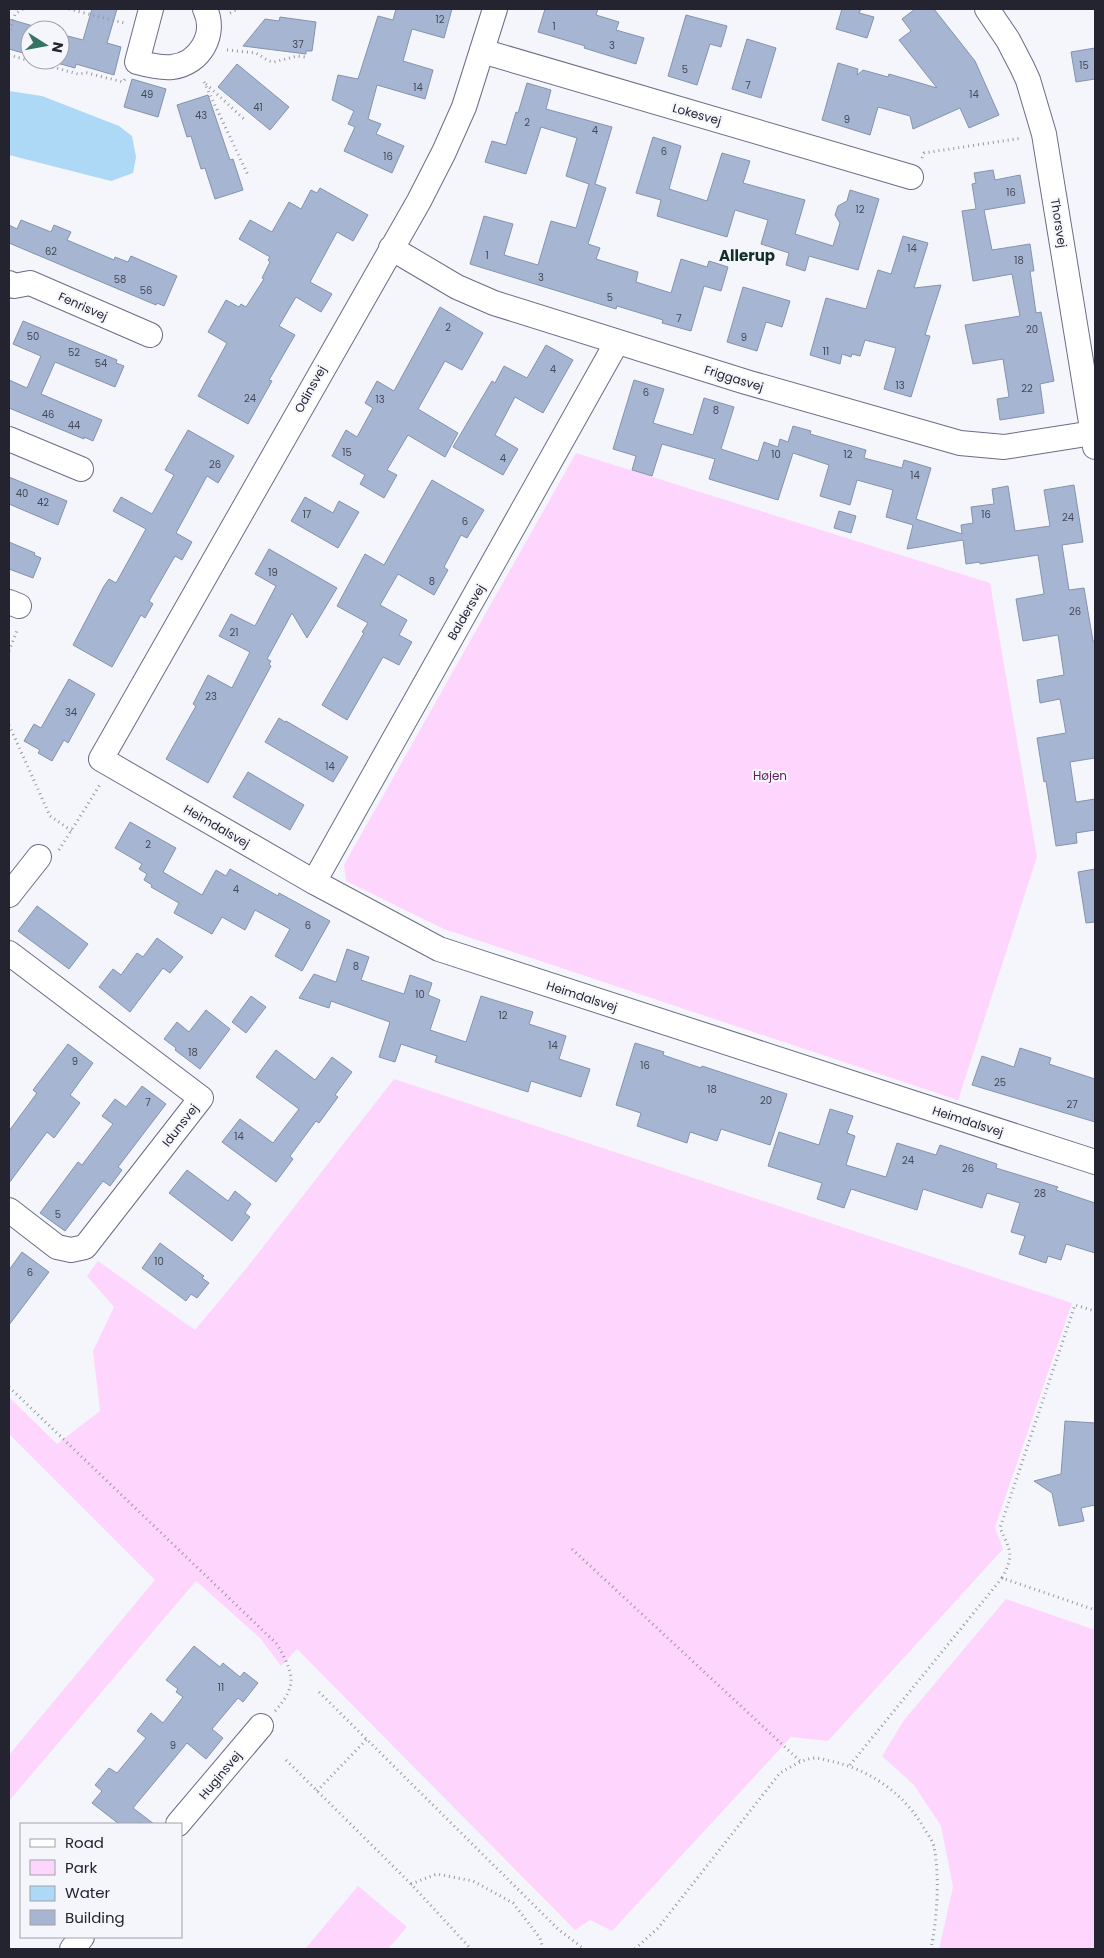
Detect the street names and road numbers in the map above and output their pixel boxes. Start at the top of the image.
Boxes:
street label: Lokesvej [671,99,723,129]
street label: Thorsvej [1047,197,1071,249]
street label: Fenrisvej [56,288,110,324]
street label: Friggasvej [702,361,766,395]
street label: Odinsvej [290,362,330,416]
street label: Baldersvej [443,581,489,643]
street label: Heimdalsvej [181,800,253,852]
street label: Heimdalsvej [544,977,620,1015]
street label: Idunsvej [158,1100,202,1150]
street label: Heimdalsvej [930,1102,1006,1140]
street label: Huginsvej [195,1747,245,1803]

